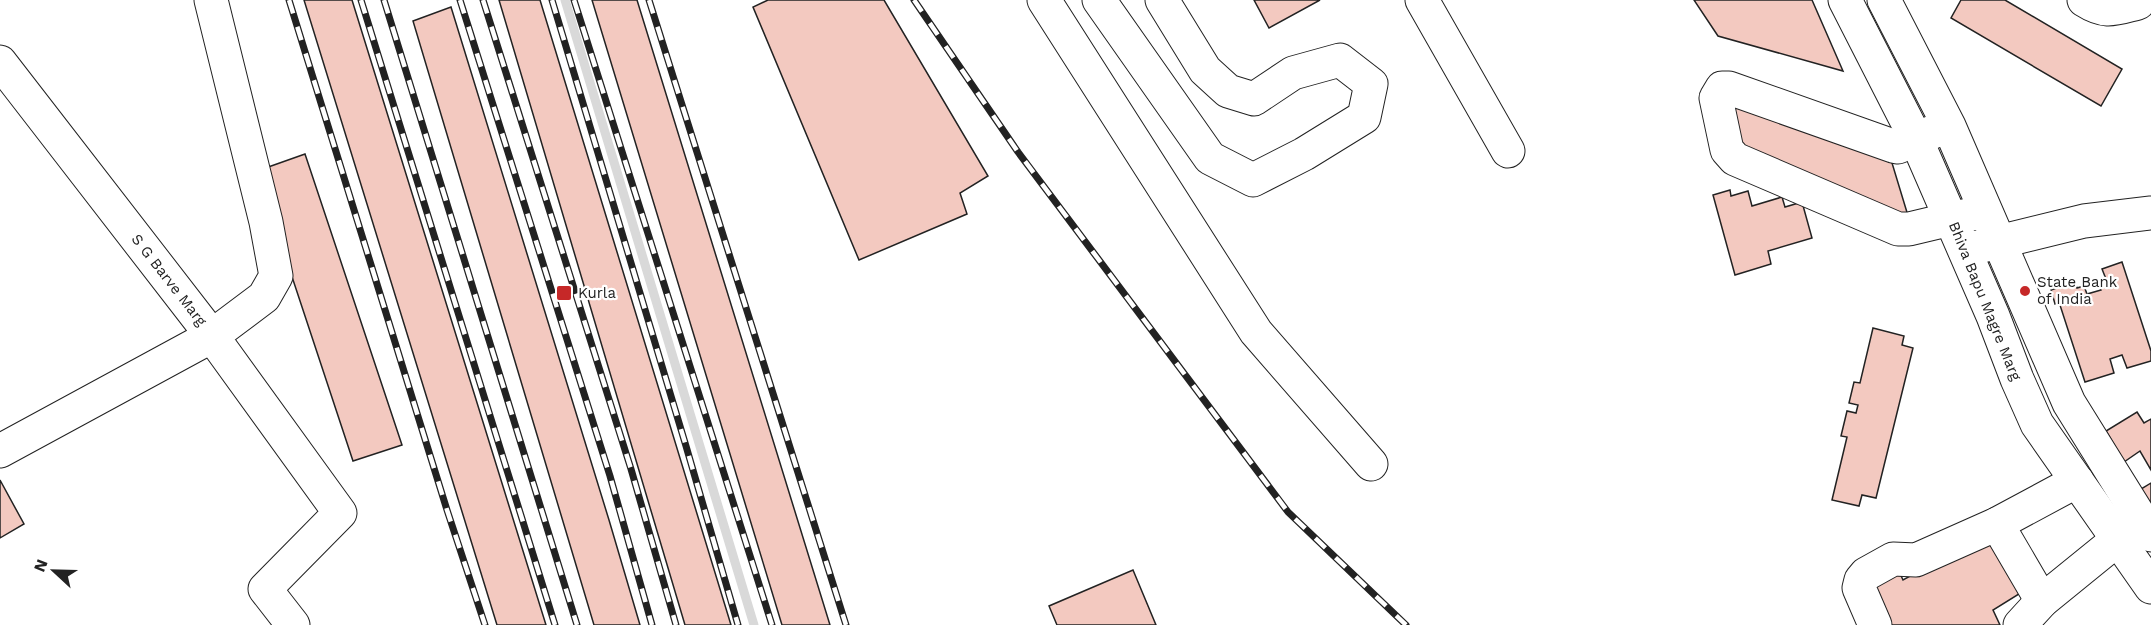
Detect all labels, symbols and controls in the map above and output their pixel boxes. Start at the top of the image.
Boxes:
street label: Bhiva Bapu Magre Marg [1945,219,2025,383]
street label: S G Barve Marg [128,230,210,330]
place label: State Bank of India [2037,273,2118,308]
marker: Kurla [555,284,573,302]
place label: Kurla [578,284,616,302]
marker: State Bank of India [2018,284,2032,298]
north arrow [24,541,84,601]
text: N [30,557,52,575]

